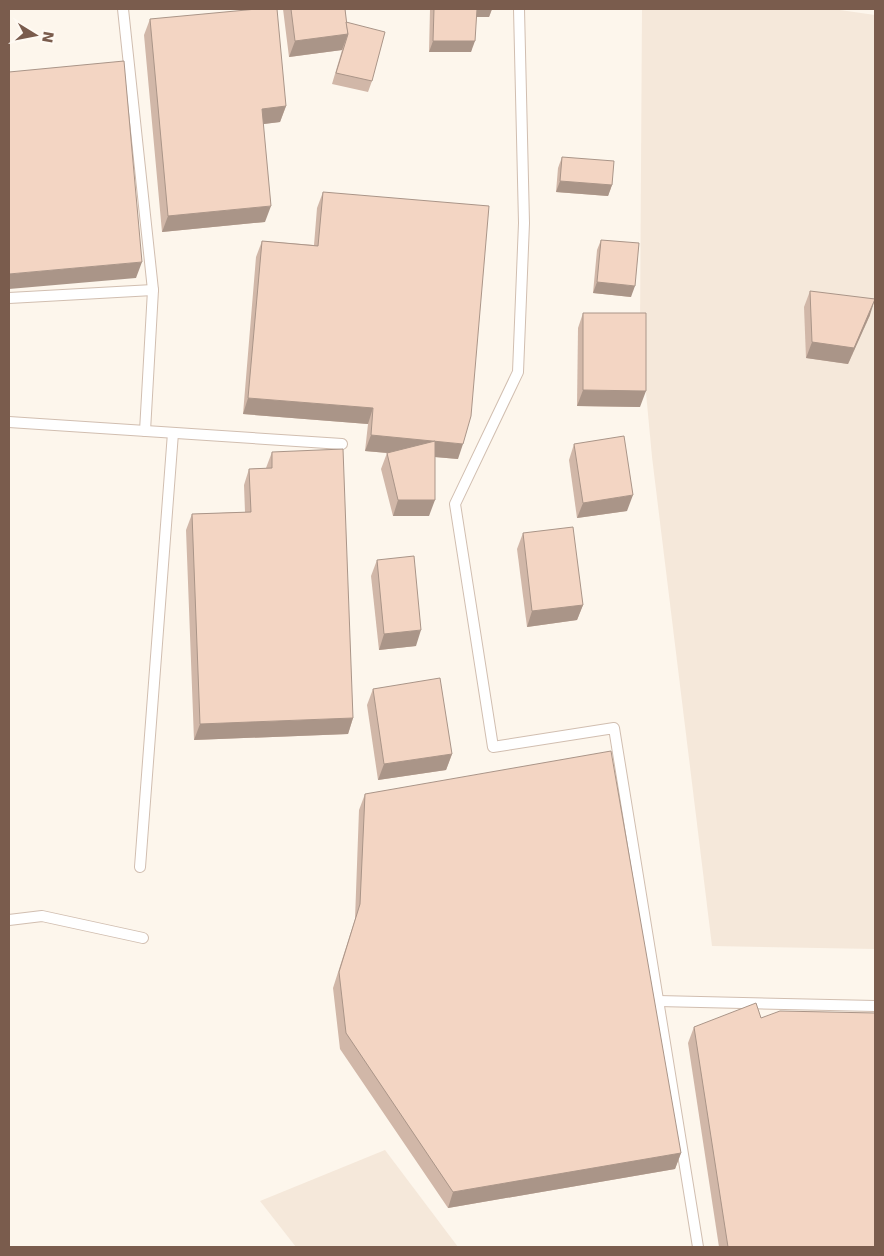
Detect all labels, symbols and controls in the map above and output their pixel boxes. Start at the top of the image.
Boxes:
north arrow [10,10,60,60]
text: N [39,30,57,44]

